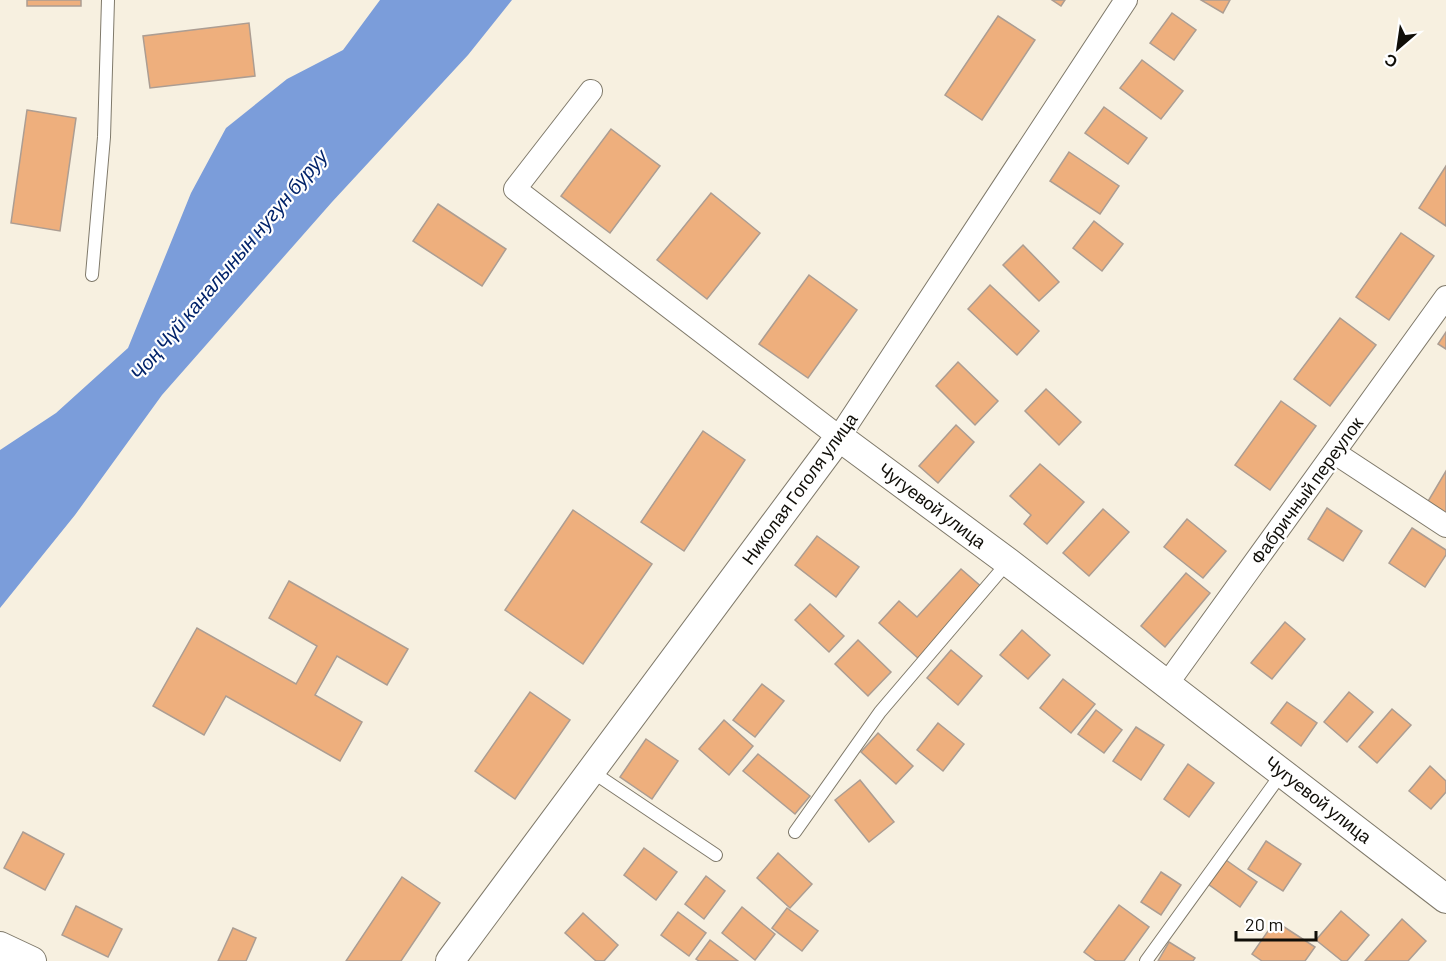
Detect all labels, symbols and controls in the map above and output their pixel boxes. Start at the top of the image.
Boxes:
north arrow [1368,18,1428,78]
text: С [1380,50,1400,73]
water label: Чоң Чүй каналынын нугун буруу [125,143,333,385]
street label: Николая Гоголя улица [737,407,862,569]
street label: Фабричный переулок [1245,412,1367,568]
street label: Чугуевой улица [875,458,991,553]
street label: Чугуевой улица [1261,751,1377,848]
scale bar [1236,904,1316,942]
text: 20 m [1245,913,1283,935]

